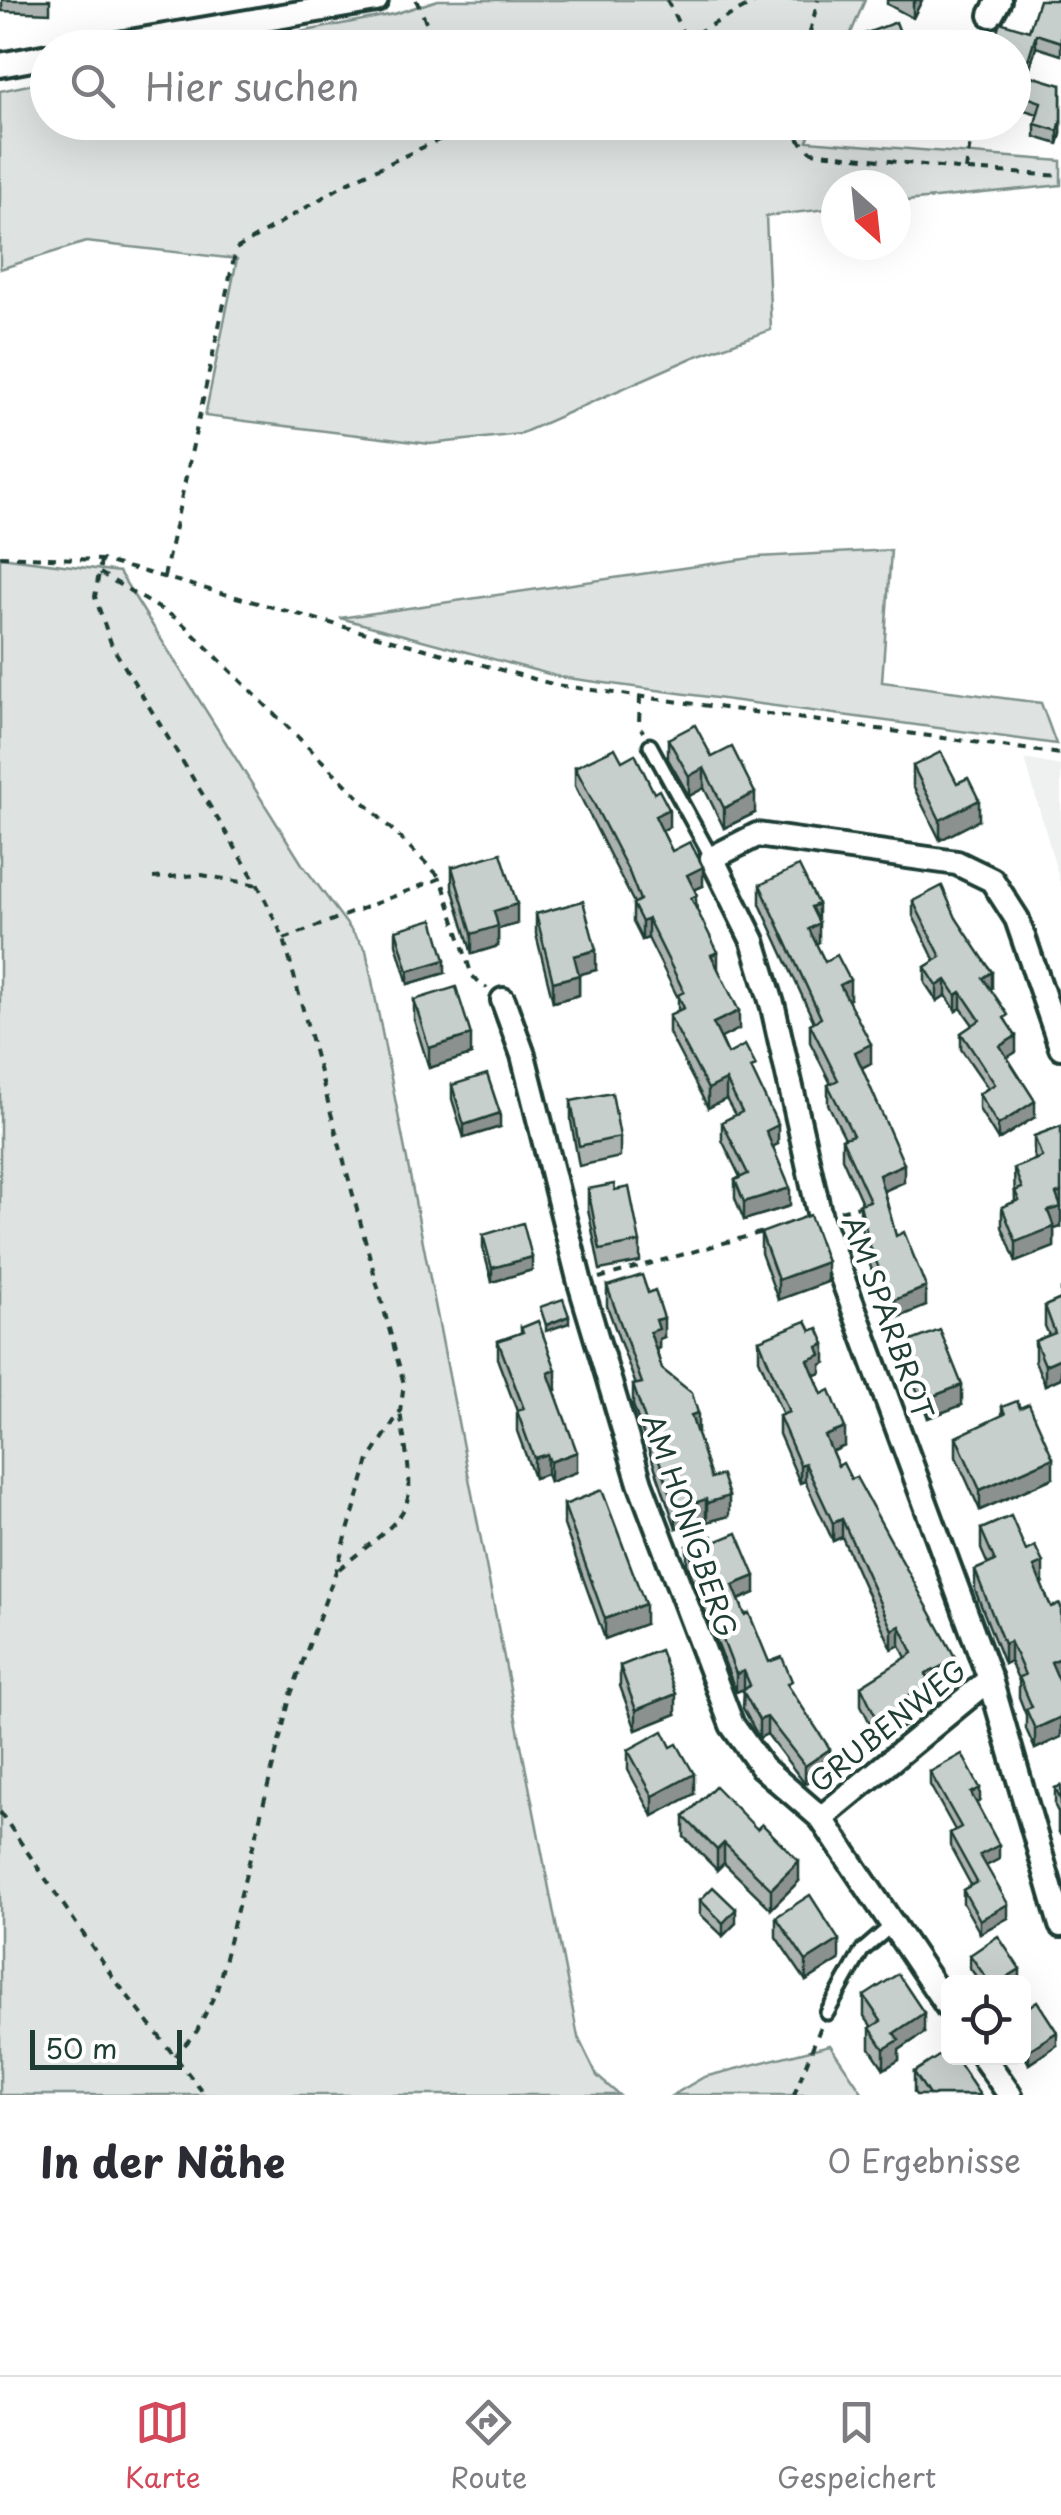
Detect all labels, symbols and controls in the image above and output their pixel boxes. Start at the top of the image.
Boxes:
search box [30,30,1031,140]
text: Hier suchen [145,57,359,114]
icon: search [65,58,120,113]
north arrow [821,170,911,260]
street label: AM SPARBROT [832,1209,946,1425]
street label: AM HONIGBERG [633,1407,749,1643]
street label: GRUBENWEG [799,1648,975,1802]
map controls [941,1975,1031,2065]
button: locate [941,1975,1031,2065]
scale bar [30,2025,182,2070]
text: 50 m [45,2026,118,2069]
text: In der Nähe [40,2129,285,2192]
text: 0 Ergebnisse [828,2136,1021,2184]
tab: Karte [125,2395,201,2498]
tab: Route [450,2395,527,2498]
tab: Gespeichert [777,2395,936,2498]

